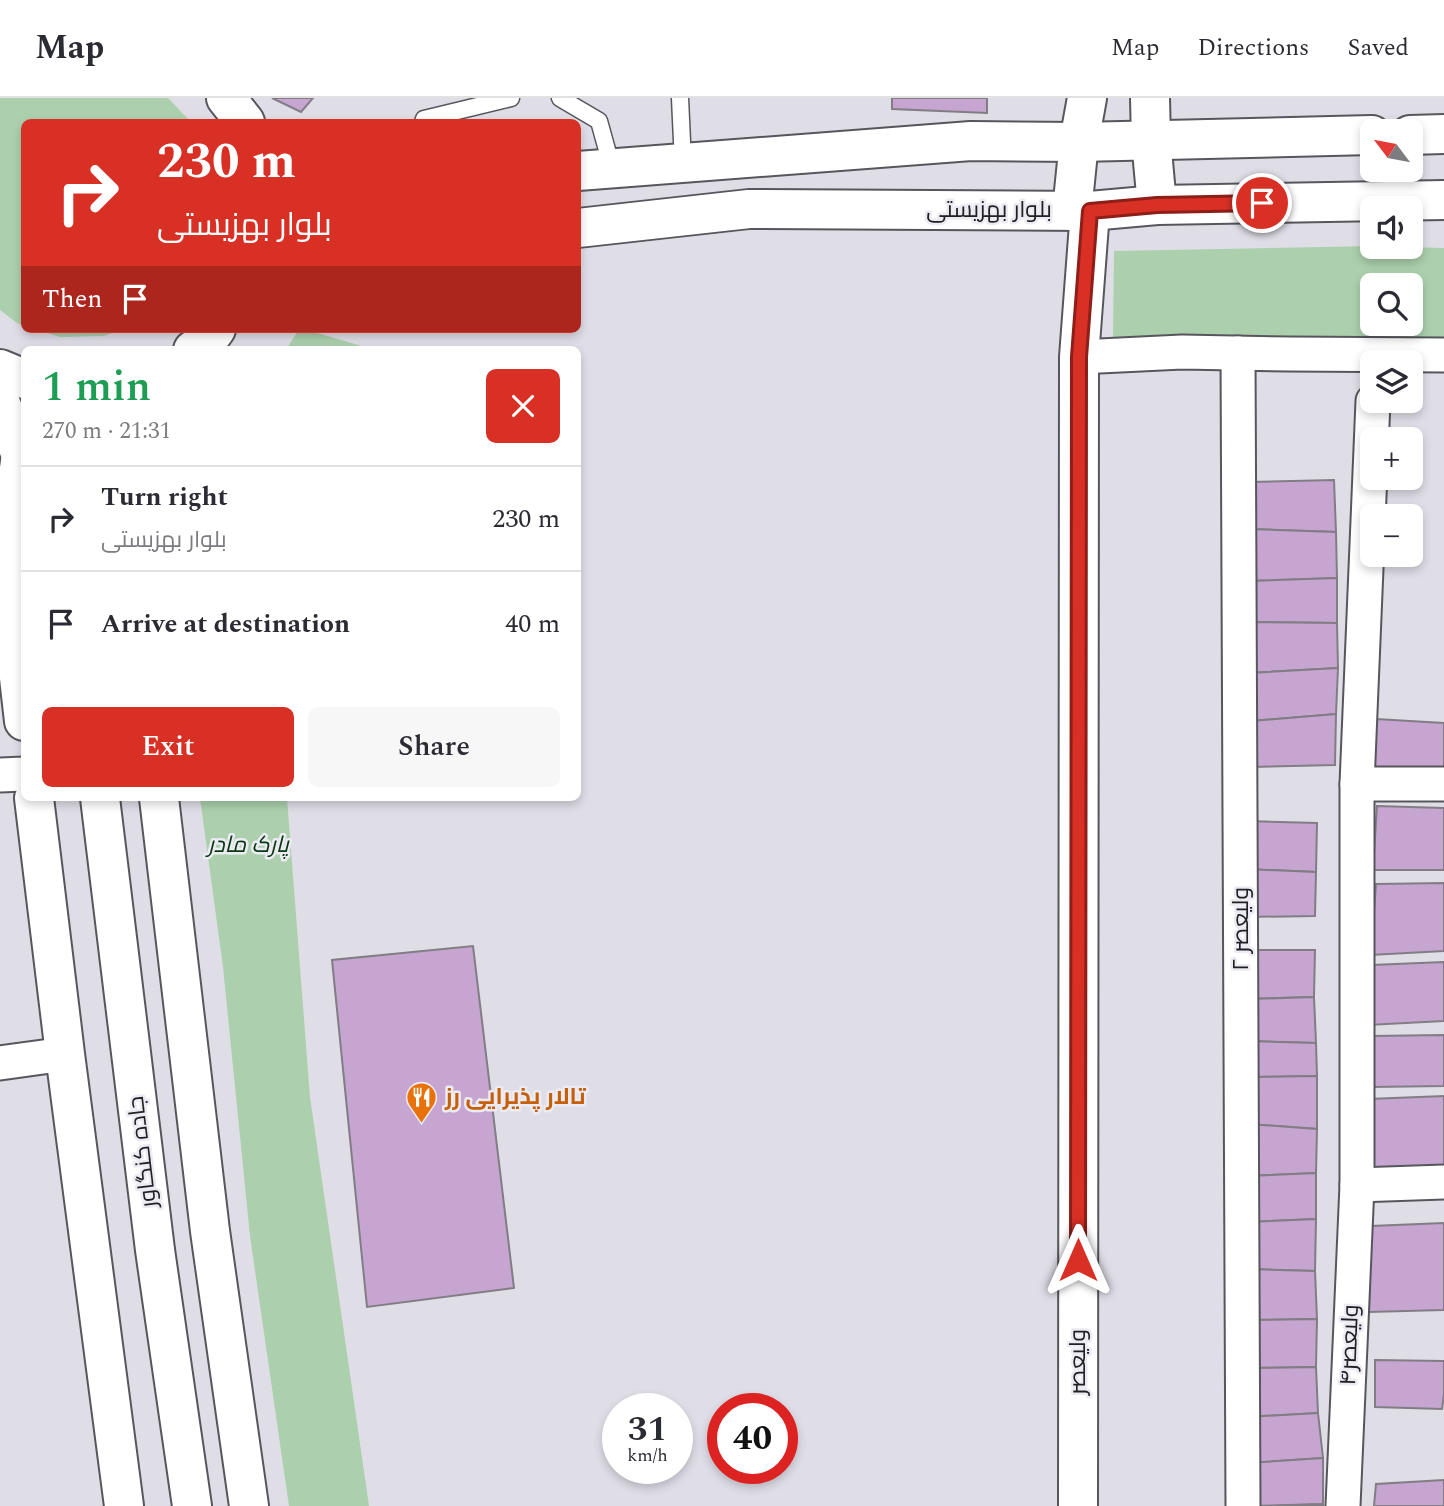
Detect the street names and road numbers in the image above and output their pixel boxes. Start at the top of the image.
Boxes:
street label: بلوار بهزیستی [926,193,1052,228]
street label: ولیعصر ۲ [1224,887,1259,971]
street label: جاده کنگاور [119,1094,167,1212]
street label: ولیعصر۴ [1331,1304,1369,1386]
street label: ولیعصر [1061,1329,1096,1397]

